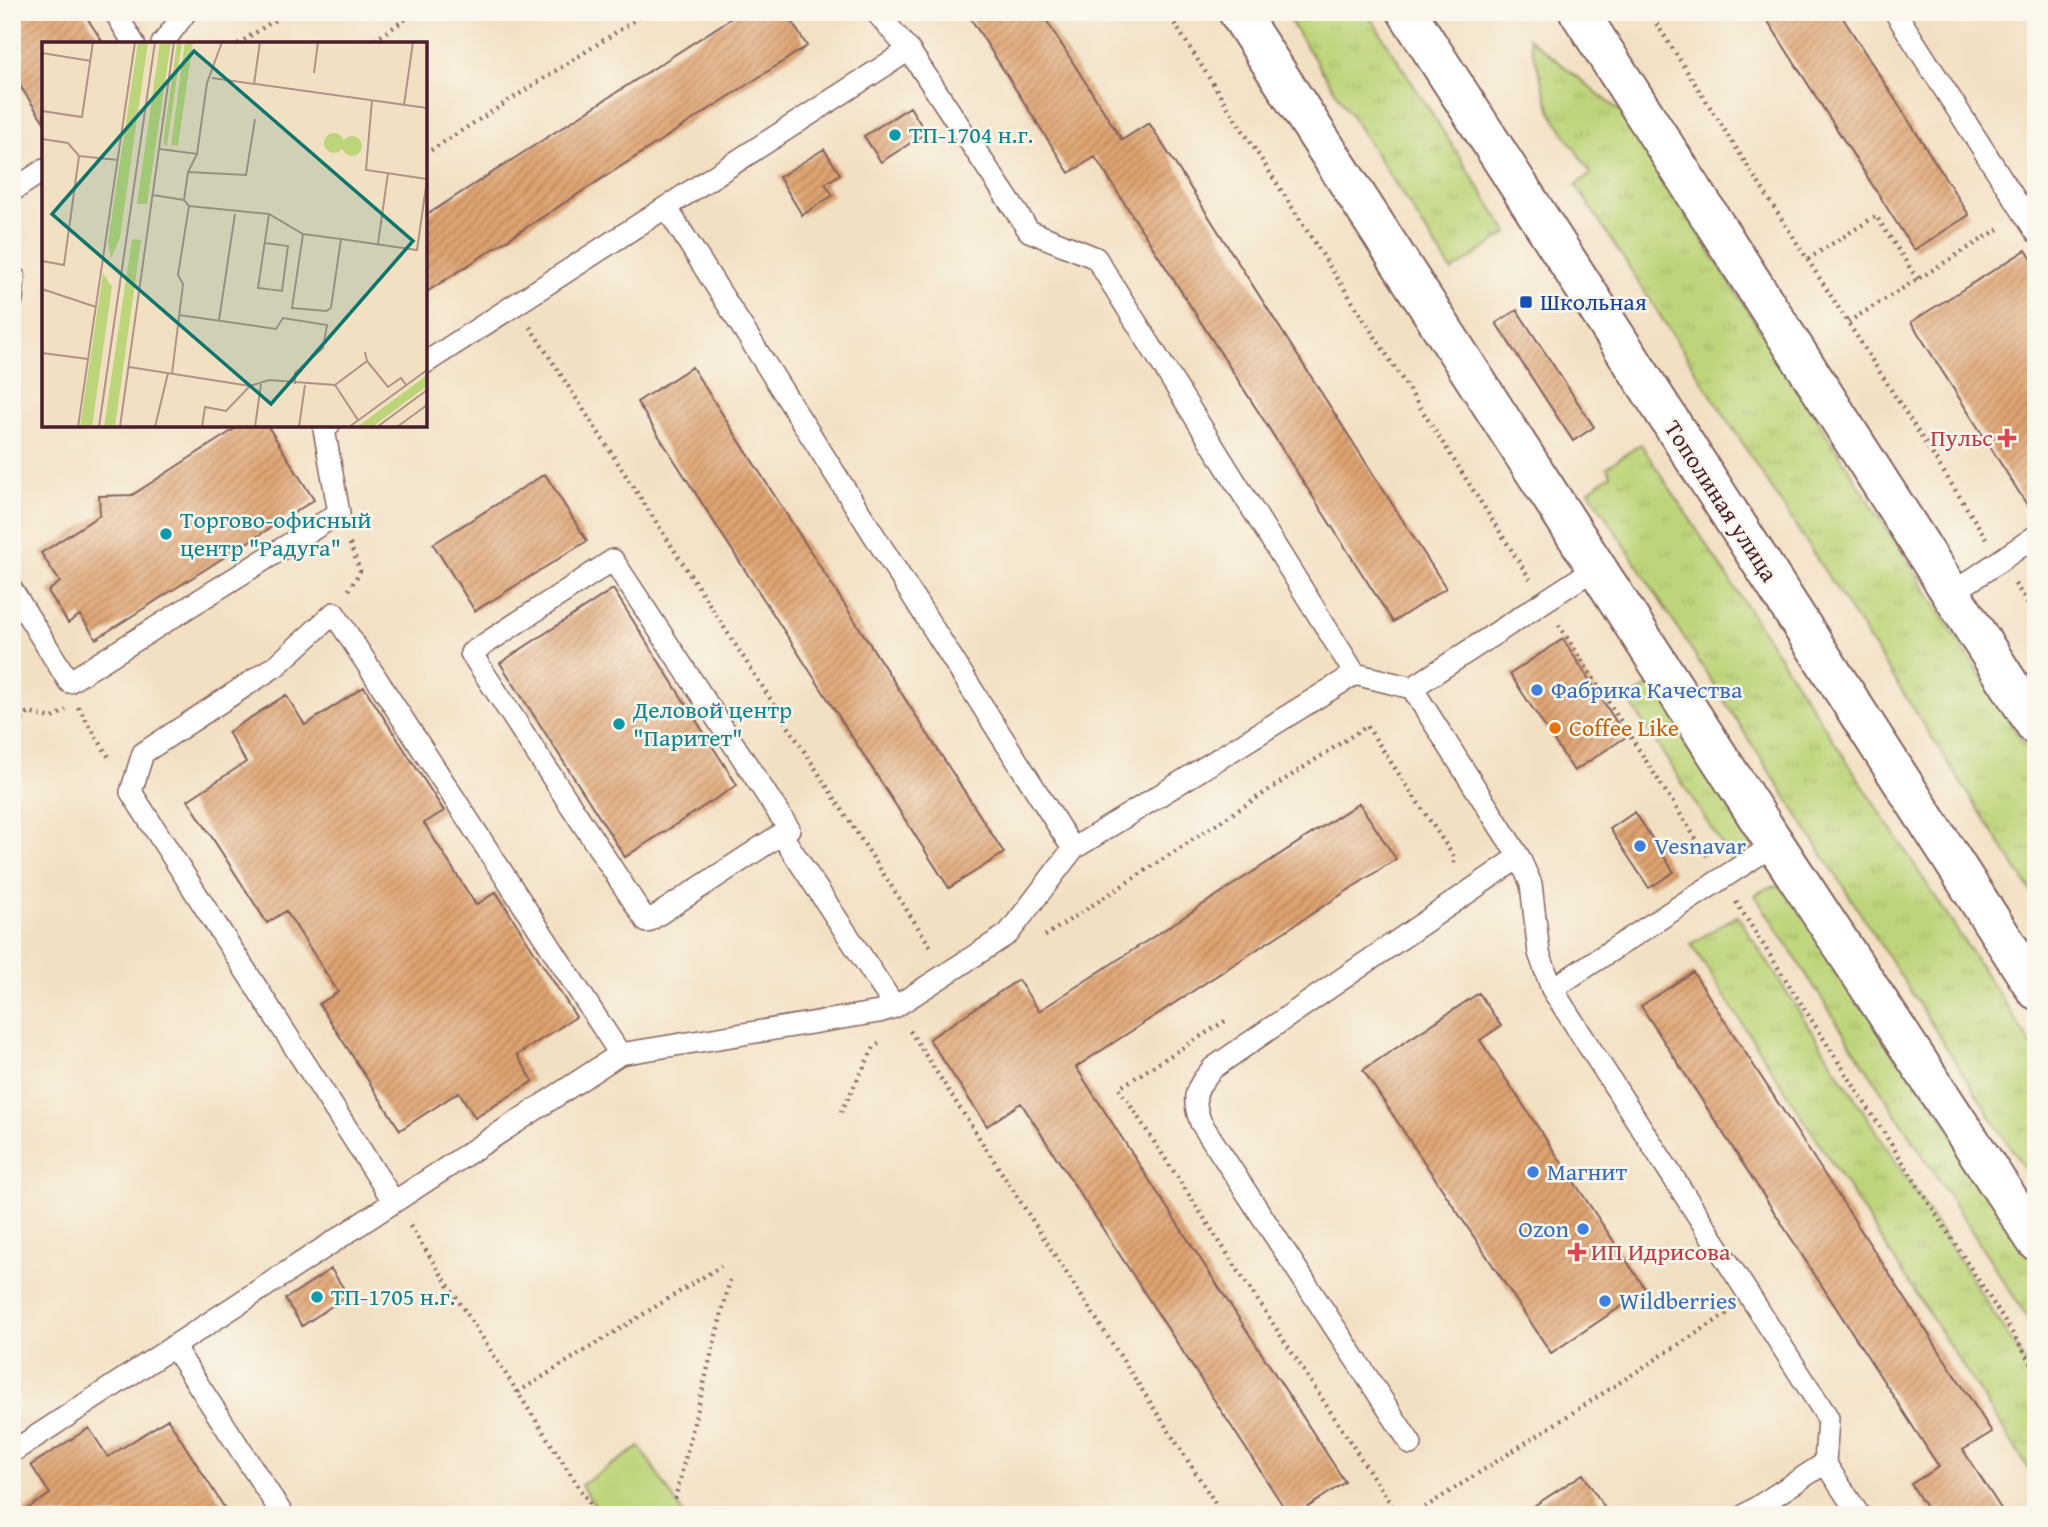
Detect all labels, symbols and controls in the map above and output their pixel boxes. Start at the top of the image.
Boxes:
inset map [42,42,427,427]
place label: ТП-1704 н.г. [909,117,1033,152]
marker: ТП-1704 н.г. [887,127,903,143]
place label: Школьная [1540,284,1647,319]
marker: Школьная [1518,294,1534,310]
street label: Тополиная улица [1656,413,1787,589]
place label: Пульс [1930,420,1993,455]
marker: Пульс [1999,430,2015,446]
place label: Торгово-офисный центр "Радуга" [180,502,371,565]
marker: Торгово-офисный центр "Радуга" [158,526,174,542]
place label: Фабрика Качества [1551,672,1743,707]
marker: Фабрика Качества [1529,682,1545,698]
place label: Деловой центр "Паритет" [632,692,792,755]
place label: Coffee Like [1569,710,1679,745]
marker: Деловой центр "Паритет" [611,716,627,732]
marker: Coffee Like [1547,720,1563,736]
place label: Vesnavar [1654,828,1746,863]
marker: Vesnavar [1632,838,1648,854]
place label: Магнит [1547,1154,1628,1189]
marker: Магнит [1525,1164,1541,1180]
place label: Ozon [1518,1211,1570,1246]
marker: Ozon [1575,1221,1591,1237]
place label: ИП Идрисова [1591,1234,1731,1269]
marker: ИП Идрисова [1569,1244,1585,1260]
place label: ТП-1705 н.г. [331,1279,455,1314]
place label: Wildberries [1619,1283,1737,1318]
marker: ТП-1705 н.г. [309,1289,325,1305]
marker: Wildberries [1597,1293,1613,1309]

